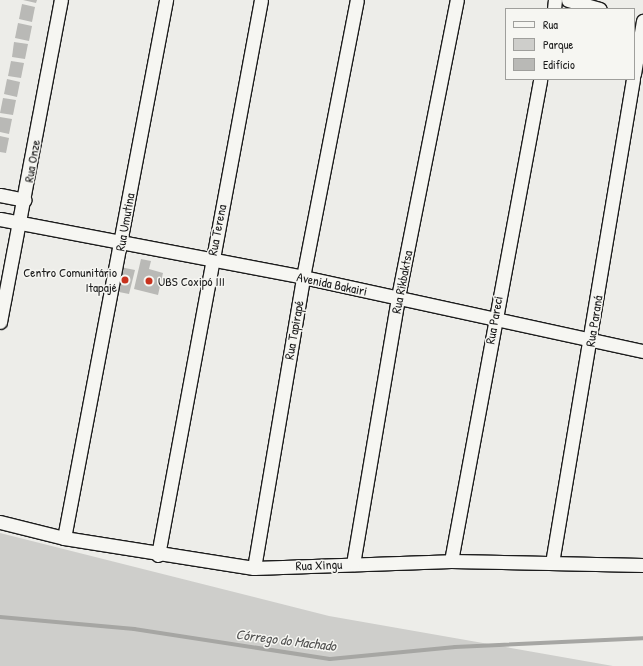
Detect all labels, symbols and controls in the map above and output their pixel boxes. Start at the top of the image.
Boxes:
legend [505,8,635,80]
text: Rua [543,16,558,33]
text: Parque [543,36,573,53]
text: Edifício [543,56,575,73]
street label: Rua Onze [21,138,43,184]
street label: Rua Umutina [112,192,138,252]
street label: Rua Terena [204,203,230,257]
street label: Rua Rikbaktsa [388,249,416,315]
place label: Centro Comunitário Itapajé [23,265,117,296]
street label: Avenida Bakairi [295,269,369,299]
place label: UBS Coxipó III [158,273,225,289]
marker: Centro Comunitário Itapajé [120,275,130,285]
marker: UBS Coxipó III [143,275,155,287]
street label: Rua Paraná [582,294,606,348]
street label: Rua Pareci [482,295,506,345]
street label: Rua Tapirapé [281,299,307,361]
street label: Rua Xingu [295,556,343,574]
water label: Córrego do Machado [235,626,337,654]

